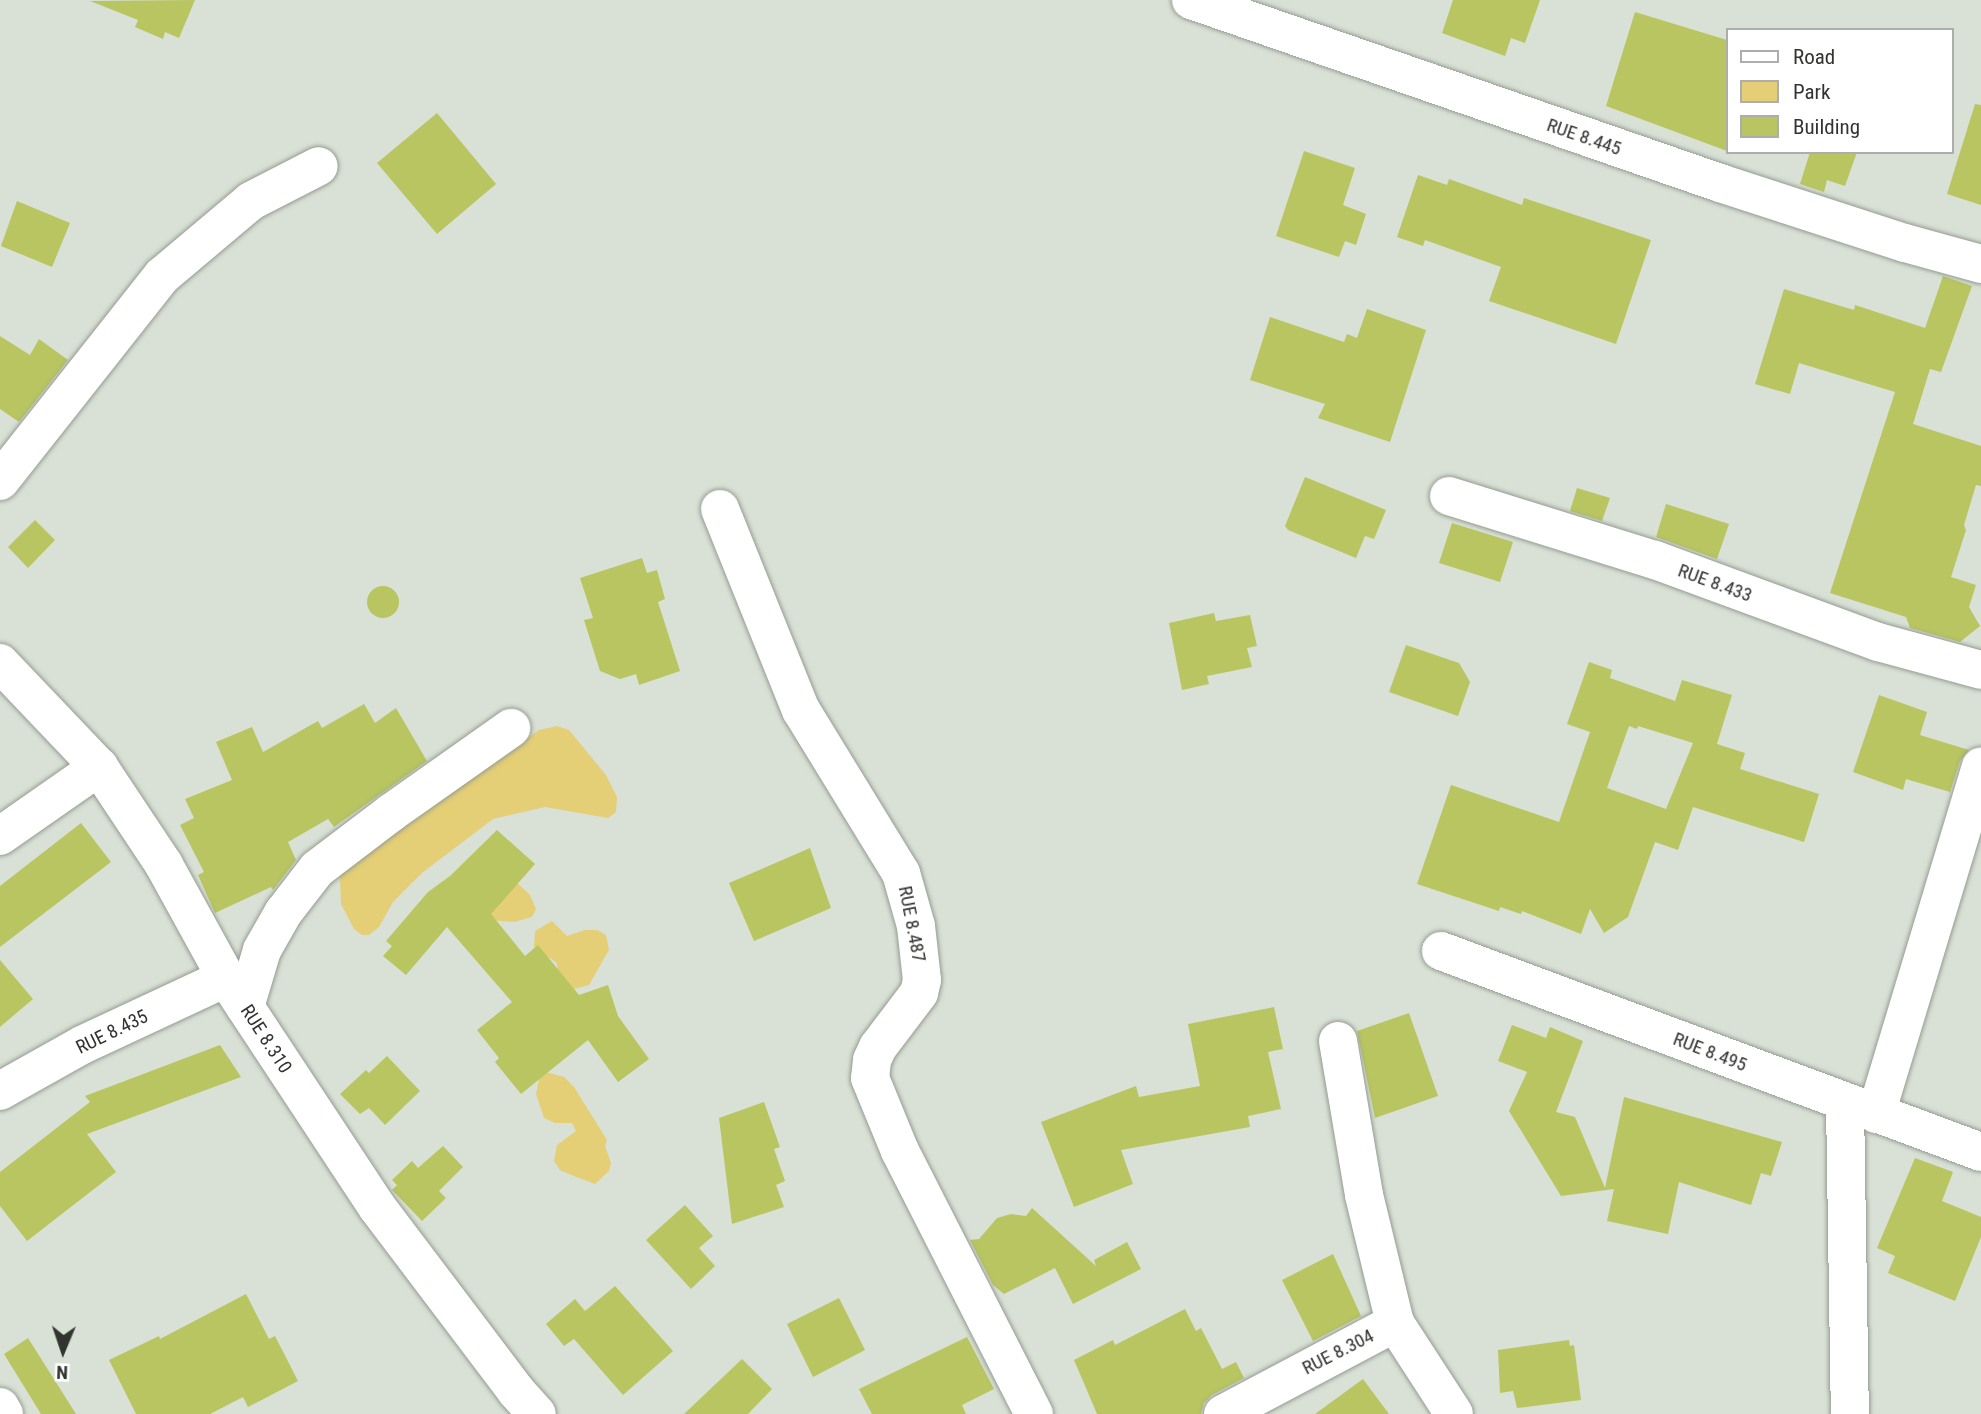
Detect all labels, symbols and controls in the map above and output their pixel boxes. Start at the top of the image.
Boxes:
legend [1726,28,1953,154]
text: Road [1793,45,1835,69]
text: Park [1793,80,1830,104]
street label: RUE 8.445 [1544,114,1624,160]
text: Building [1793,115,1860,139]
street label: RUE 8.433 [1675,559,1755,607]
street label: RUE 8.487 [893,884,931,964]
street label: RUE 8.310 [235,1000,297,1078]
street label: RUE 8.435 [72,1005,152,1059]
street label: RUE 8.495 [1670,1028,1750,1076]
north arrow [28,1316,98,1386]
street label: RUE 8.304 [1298,1324,1378,1380]
text: N [56,1361,68,1384]

